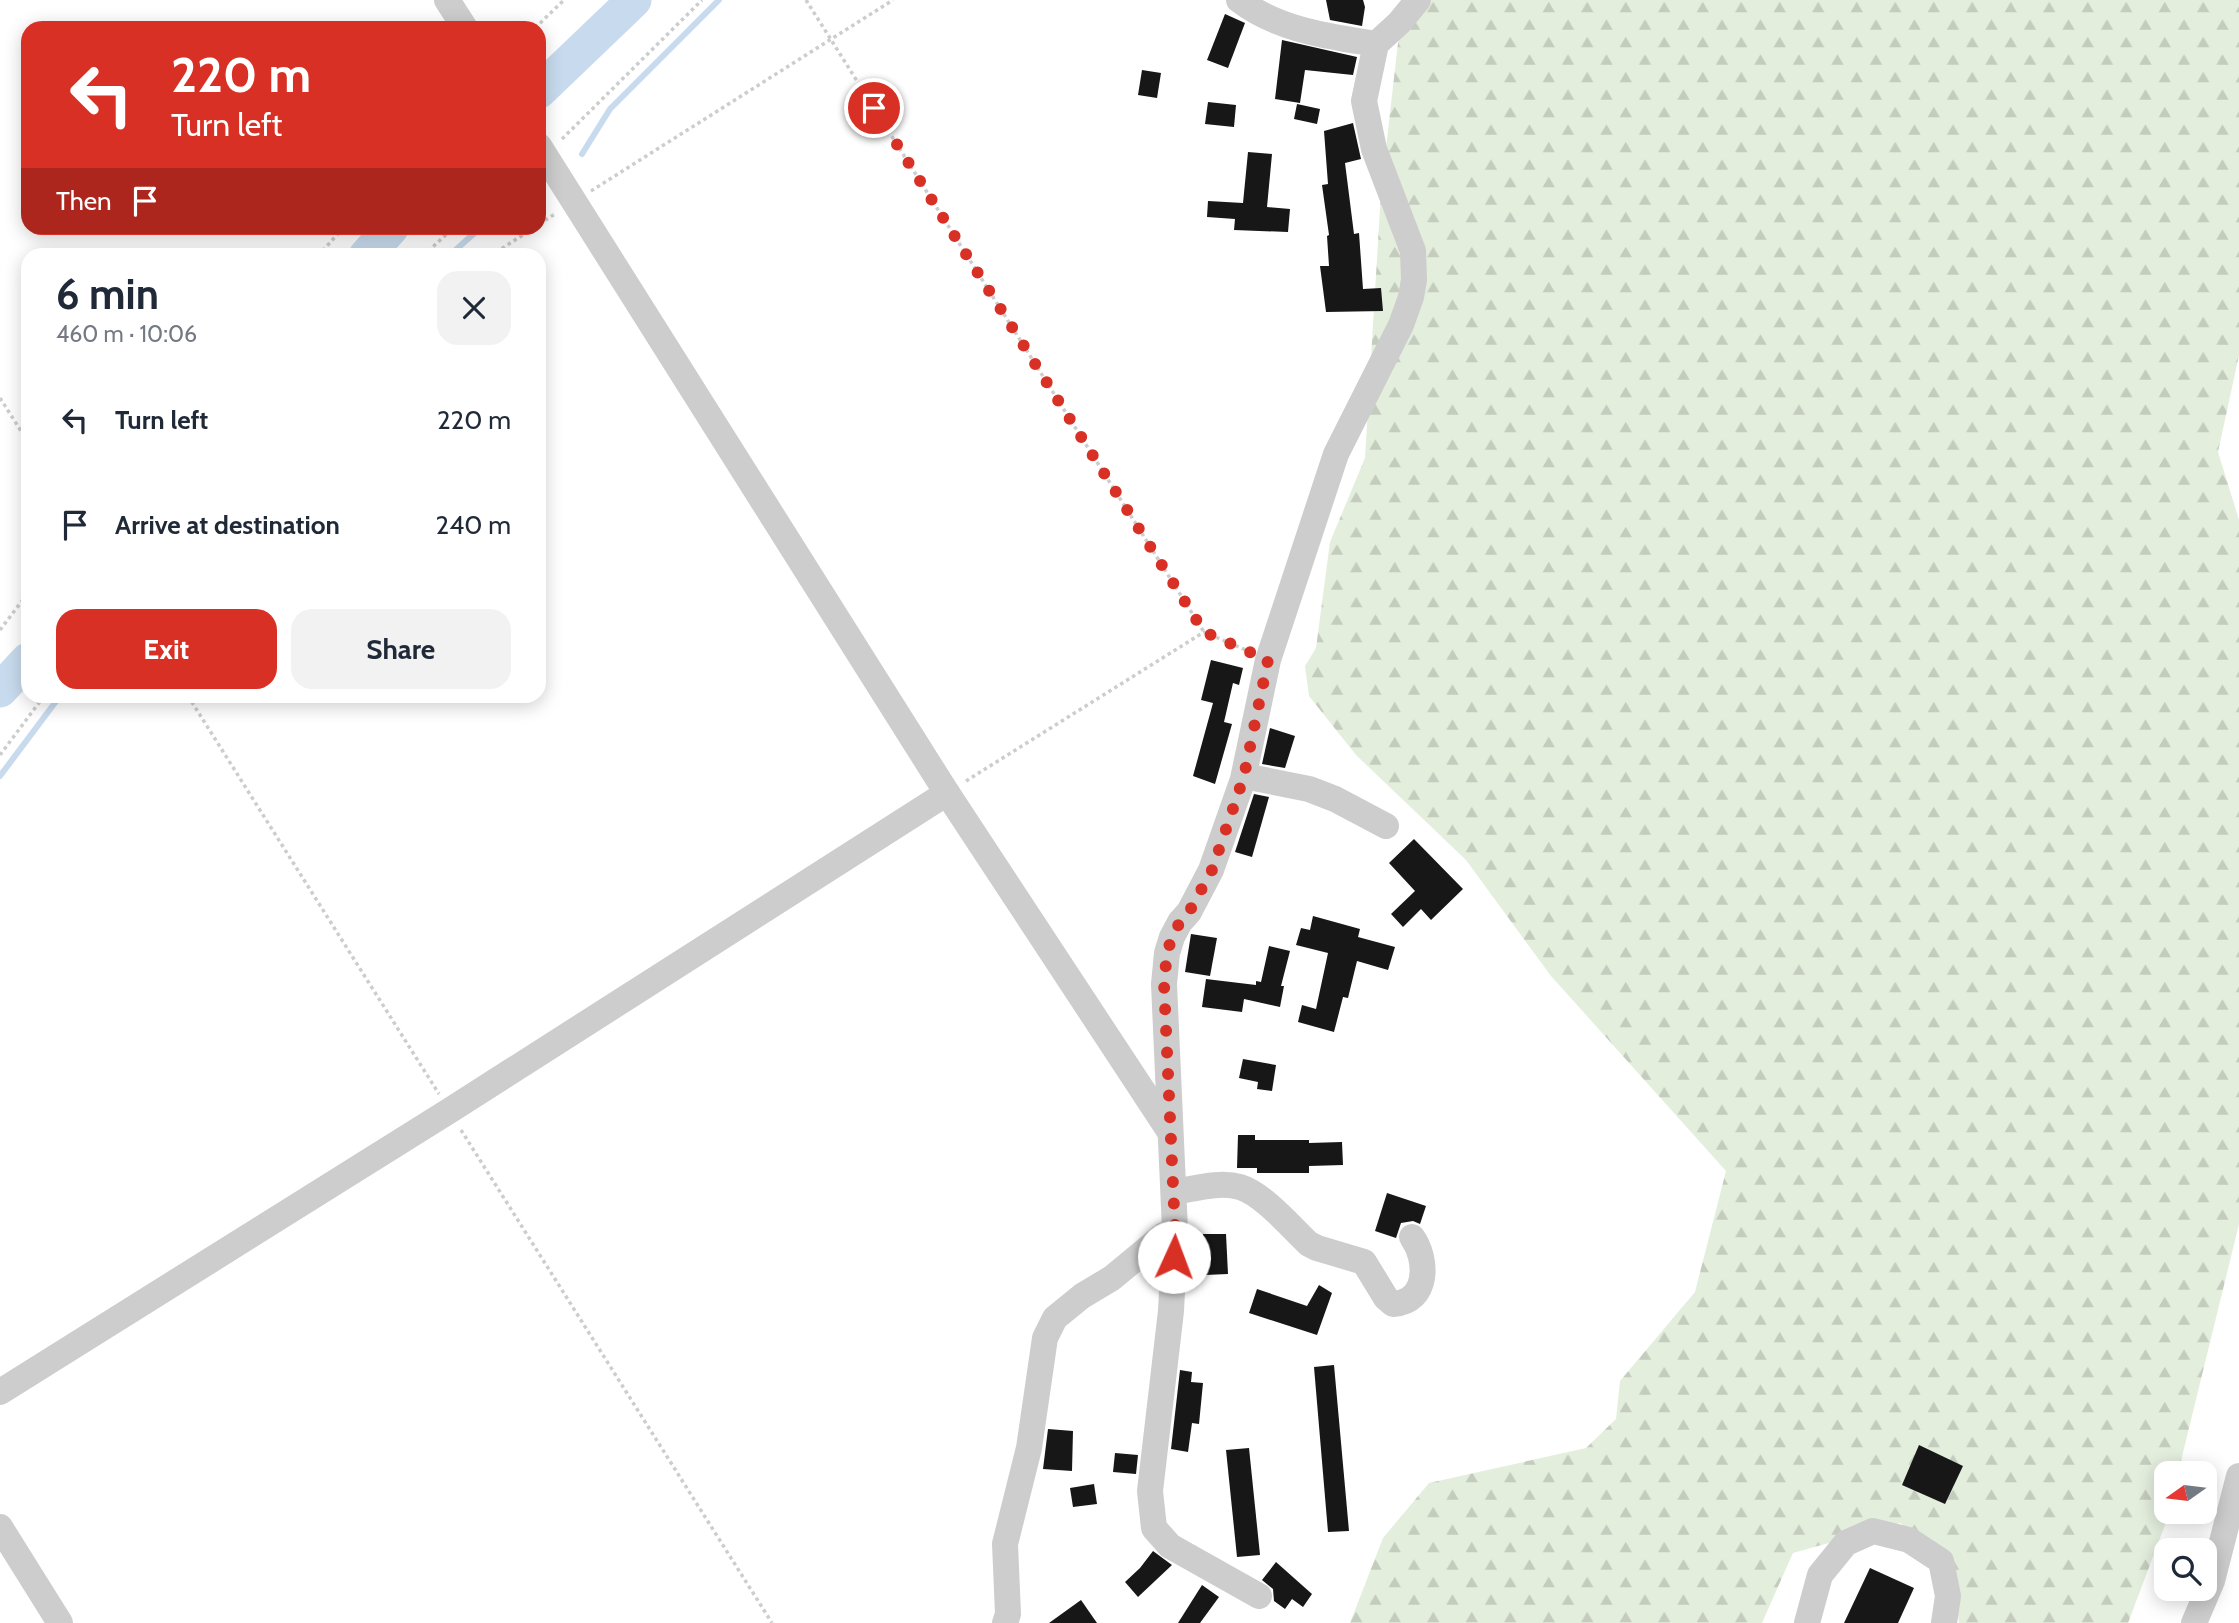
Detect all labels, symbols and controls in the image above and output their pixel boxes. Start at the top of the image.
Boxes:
text: 220 m [171,45,311,104]
icon: left [56,49,147,140]
pin [844,78,904,138]
icon: arrive [855,89,893,127]
text: Turn left [171,105,282,144]
icon: arrive [126,182,164,220]
text: Then [56,185,112,217]
text: 6 min [56,268,159,320]
button: close [437,271,511,345]
text: 460 m · 10:06 [56,320,197,348]
icon: left [56,401,94,439]
text: Turn left [115,404,208,436]
text: 220 m [437,404,511,436]
icon: arrive [56,506,94,544]
text: Arrive at destination [115,509,340,541]
text: 240 m [436,509,511,541]
button: Exit [56,609,277,689]
button: Share [291,609,511,689]
position arrow [1137,1220,1211,1294]
north arrow [2154,1461,2217,1524]
map controls [2154,1461,2217,1601]
button: search [2154,1538,2217,1601]

